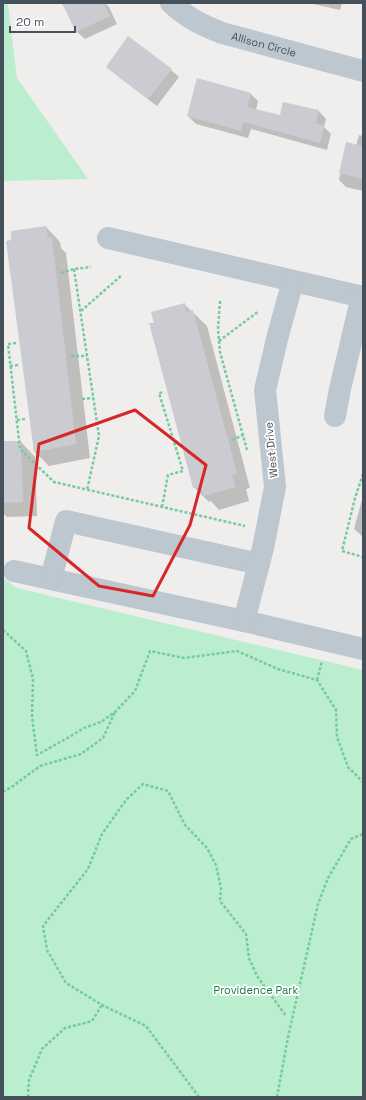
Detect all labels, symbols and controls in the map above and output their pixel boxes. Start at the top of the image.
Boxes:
scale bar [10,8,75,34]
text: 20 m [16,14,44,30]
street label: Allison Circle [230,29,298,60]
street label: West Drive [262,422,280,478]
park label: Providence Park [214,983,299,997]

